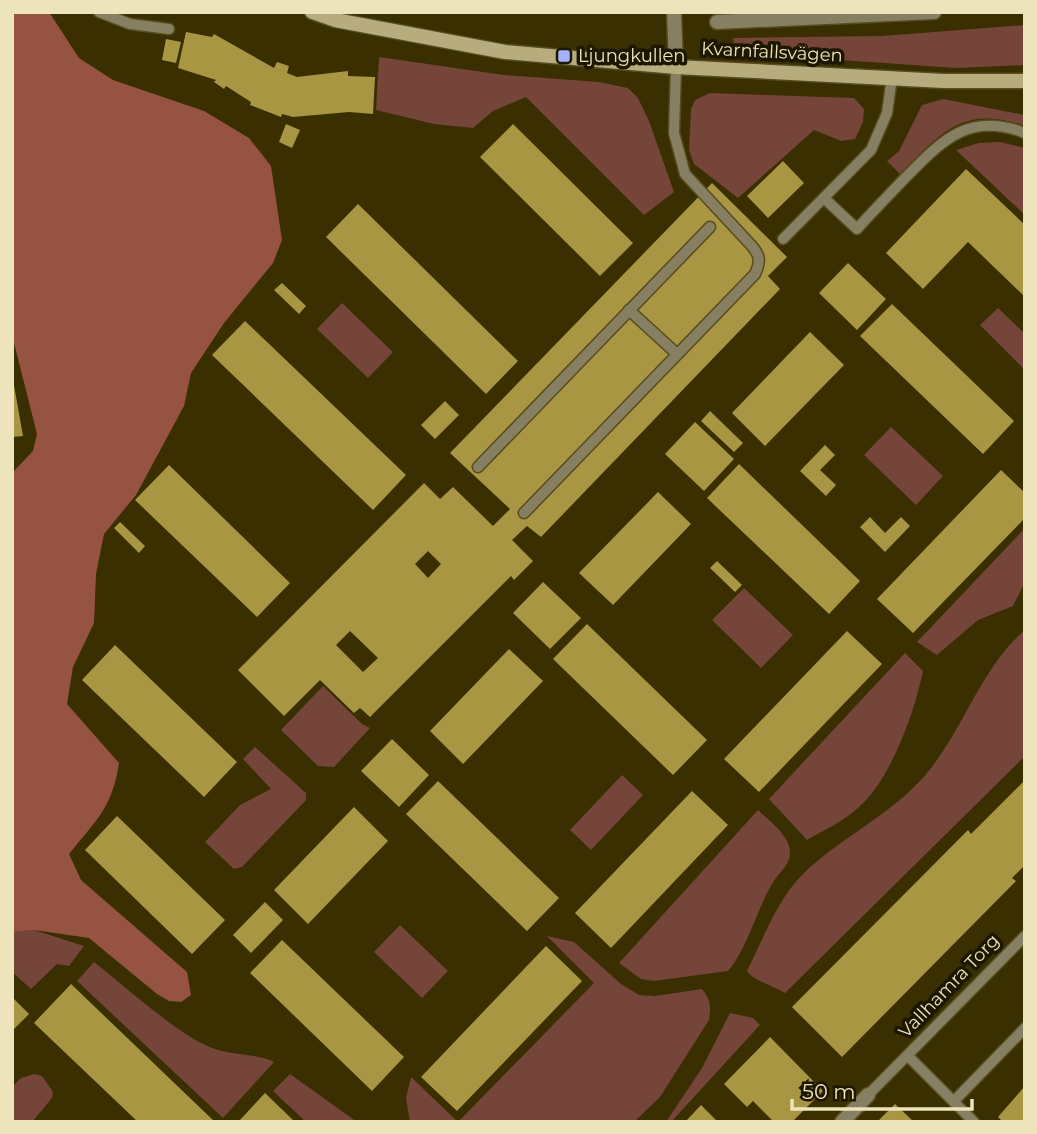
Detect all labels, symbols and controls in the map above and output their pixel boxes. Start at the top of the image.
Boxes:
street label: Kvarnfallsvägen [701,37,843,67]
place label: Ljungkullen [578,45,686,67]
marker: Ljungkullen [556,48,572,64]
street label: Vallhamra Torg [894,930,1004,1042]
scale bar [792,1068,972,1112]
text: 50 m [802,1079,856,1104]

